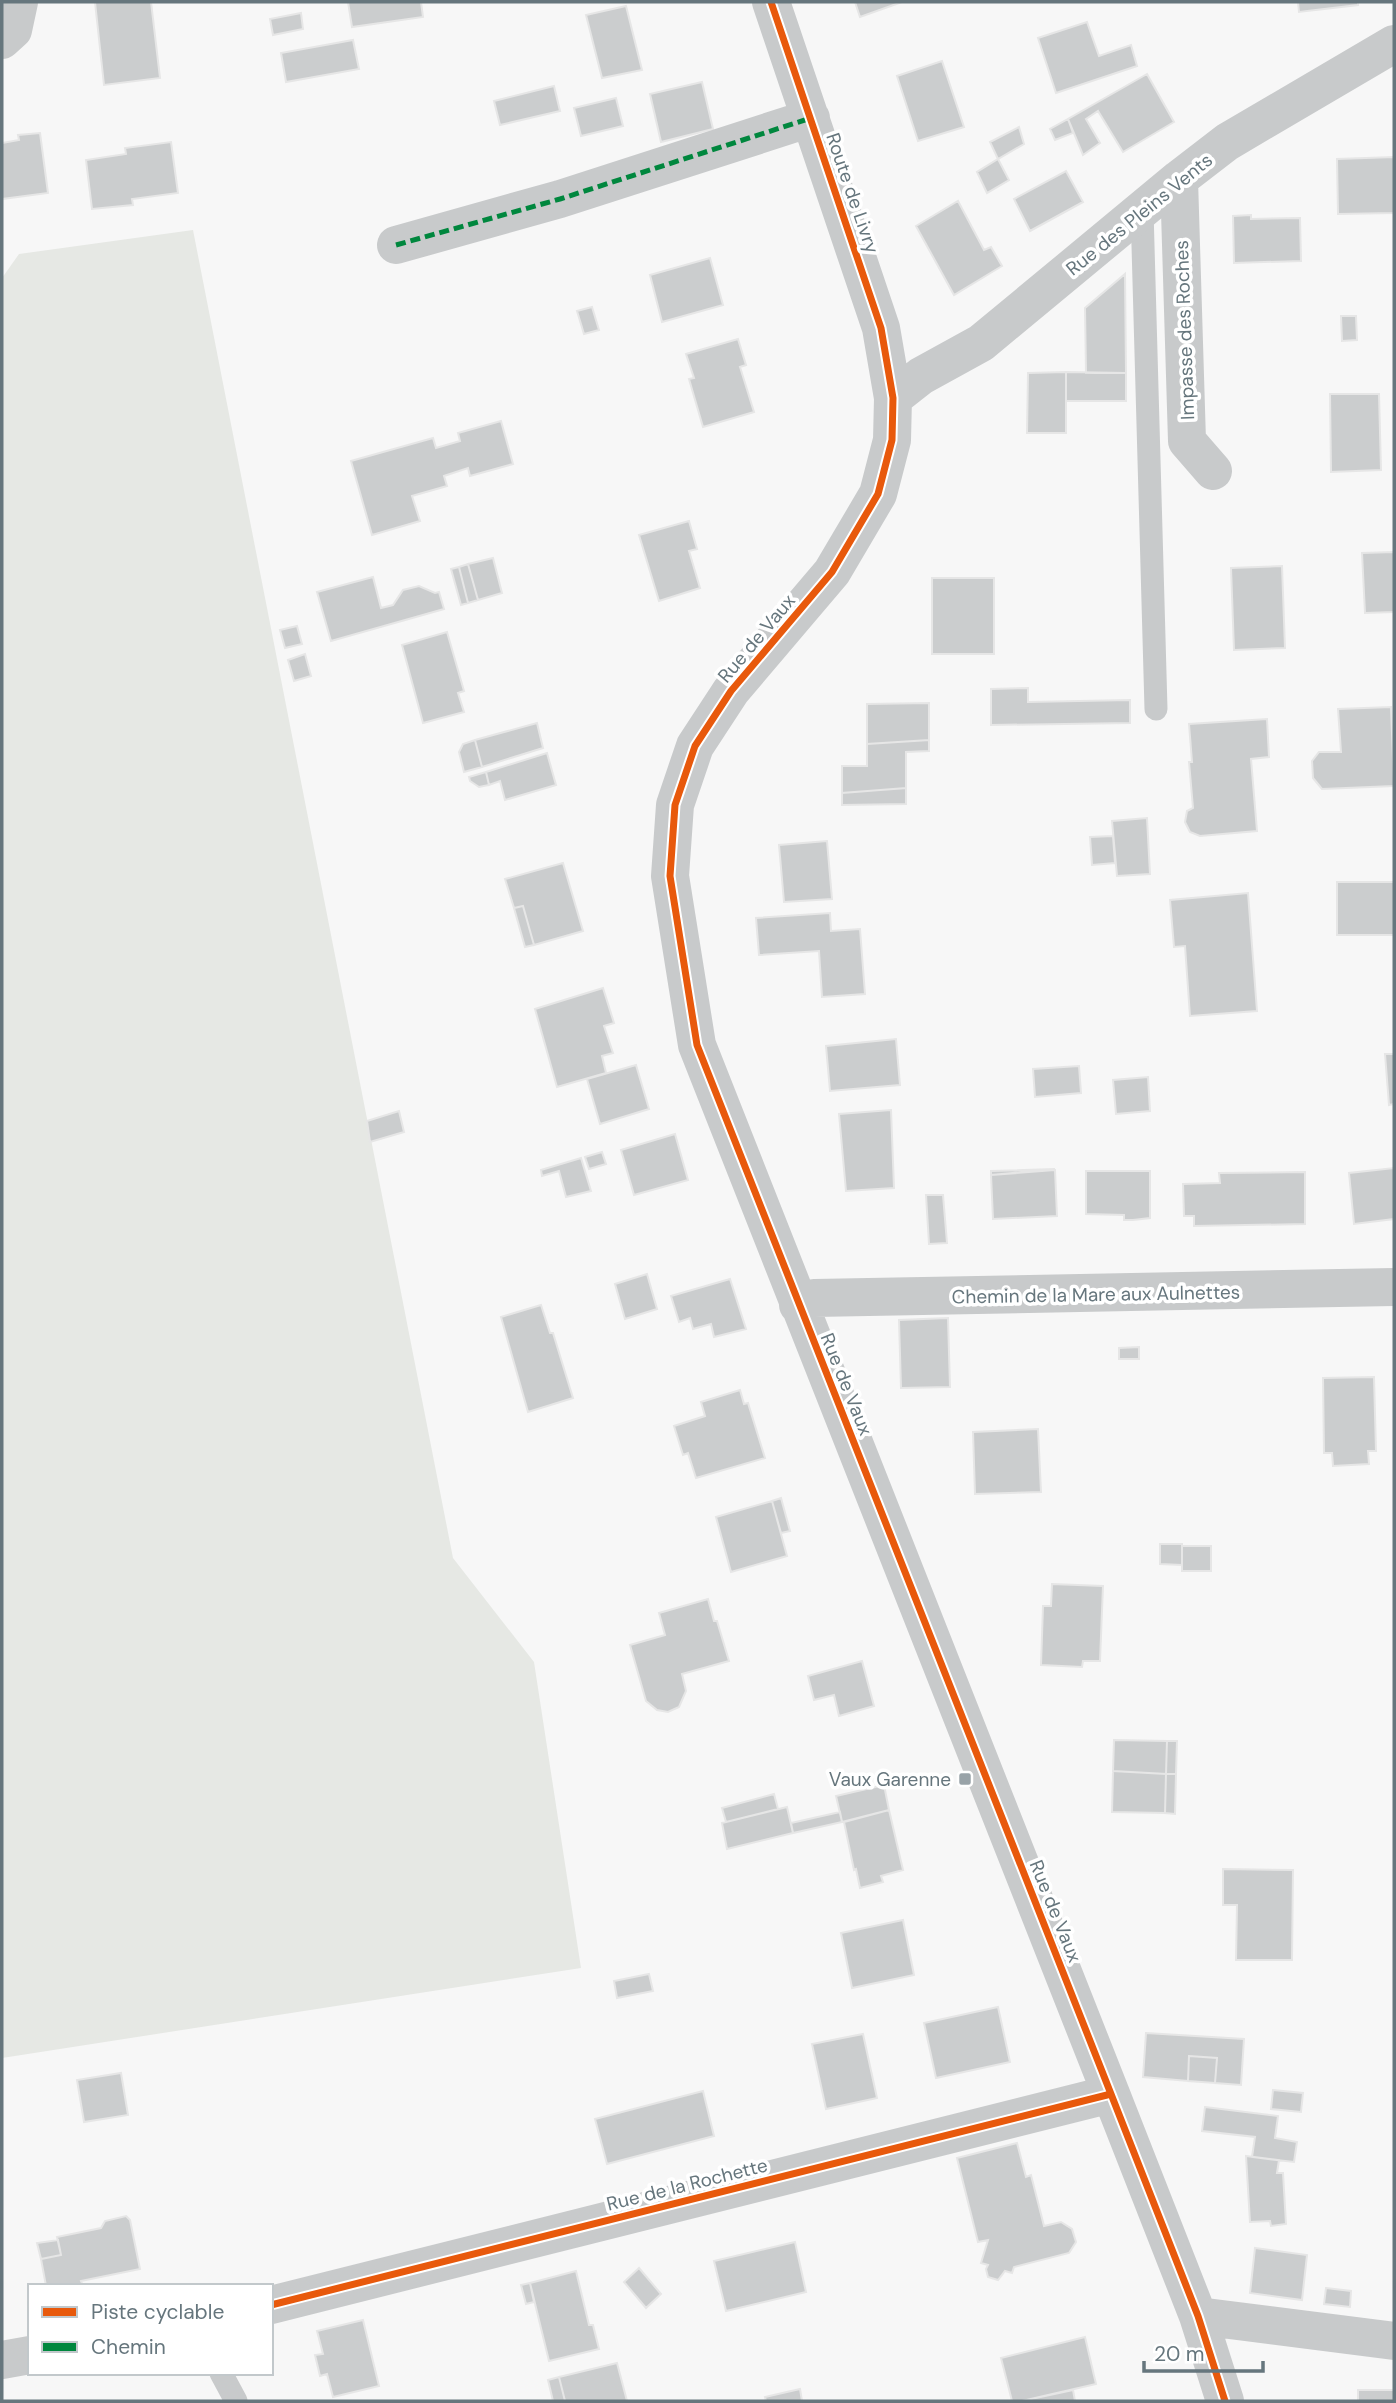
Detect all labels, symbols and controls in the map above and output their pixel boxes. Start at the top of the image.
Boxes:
street label: Route de Livry [820,130,885,257]
street label: Rue des Pleins Vents [1061,148,1218,281]
street label: Impasse des Roches [1169,240,1200,420]
street label: Rue de Vaux [712,588,801,688]
street label: Chemin de la Mare aux Aulnettes [952,1279,1240,1310]
street label: Rue de Vaux [815,1329,879,1440]
place label: Vaux Garenne [829,1767,951,1792]
marker: Vaux Garenne [957,1771,973,1787]
street label: Rue de Vaux [1024,1856,1088,1967]
street label: Rue de la Rochette [604,2152,770,2217]
legend [28,2284,273,2375]
text: Piste cyclable [91,2298,224,2326]
scale bar [1144,2330,1263,2374]
text: Chemin [91,2333,166,2361]
text: 20 m [1154,2340,1205,2368]

